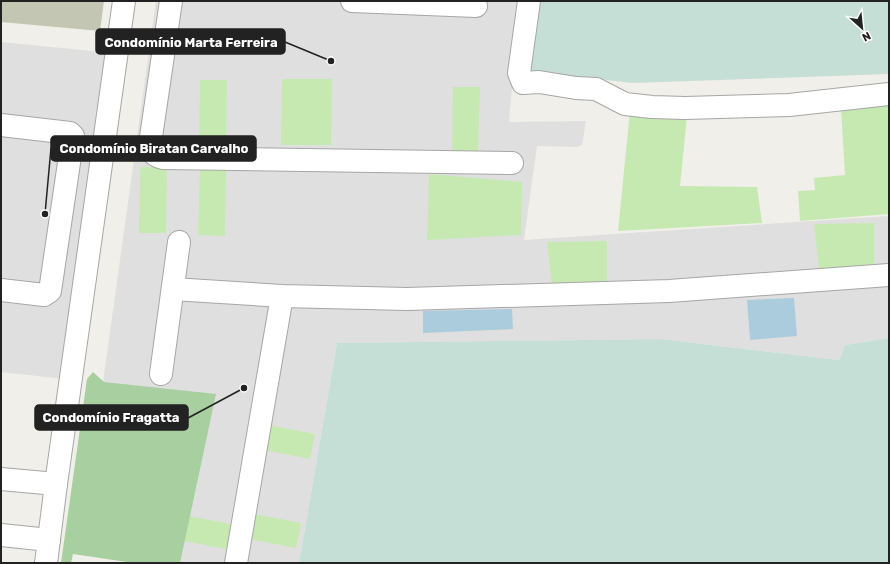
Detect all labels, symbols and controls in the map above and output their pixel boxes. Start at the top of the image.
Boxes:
north arrow [842,8,882,48]
callout: Condomínio Marta Ferreira [96,29,285,54]
text: N [860,29,873,44]
text: Condomínio Marta Ferreira [104,35,278,50]
callout: Condomínio Biratan Carvalho [51,136,256,161]
text: Condomínio Biratan Carvalho [59,141,249,156]
callout: Condomínio Fragatta [35,405,188,430]
text: Condomínio Fragatta [42,410,180,425]

